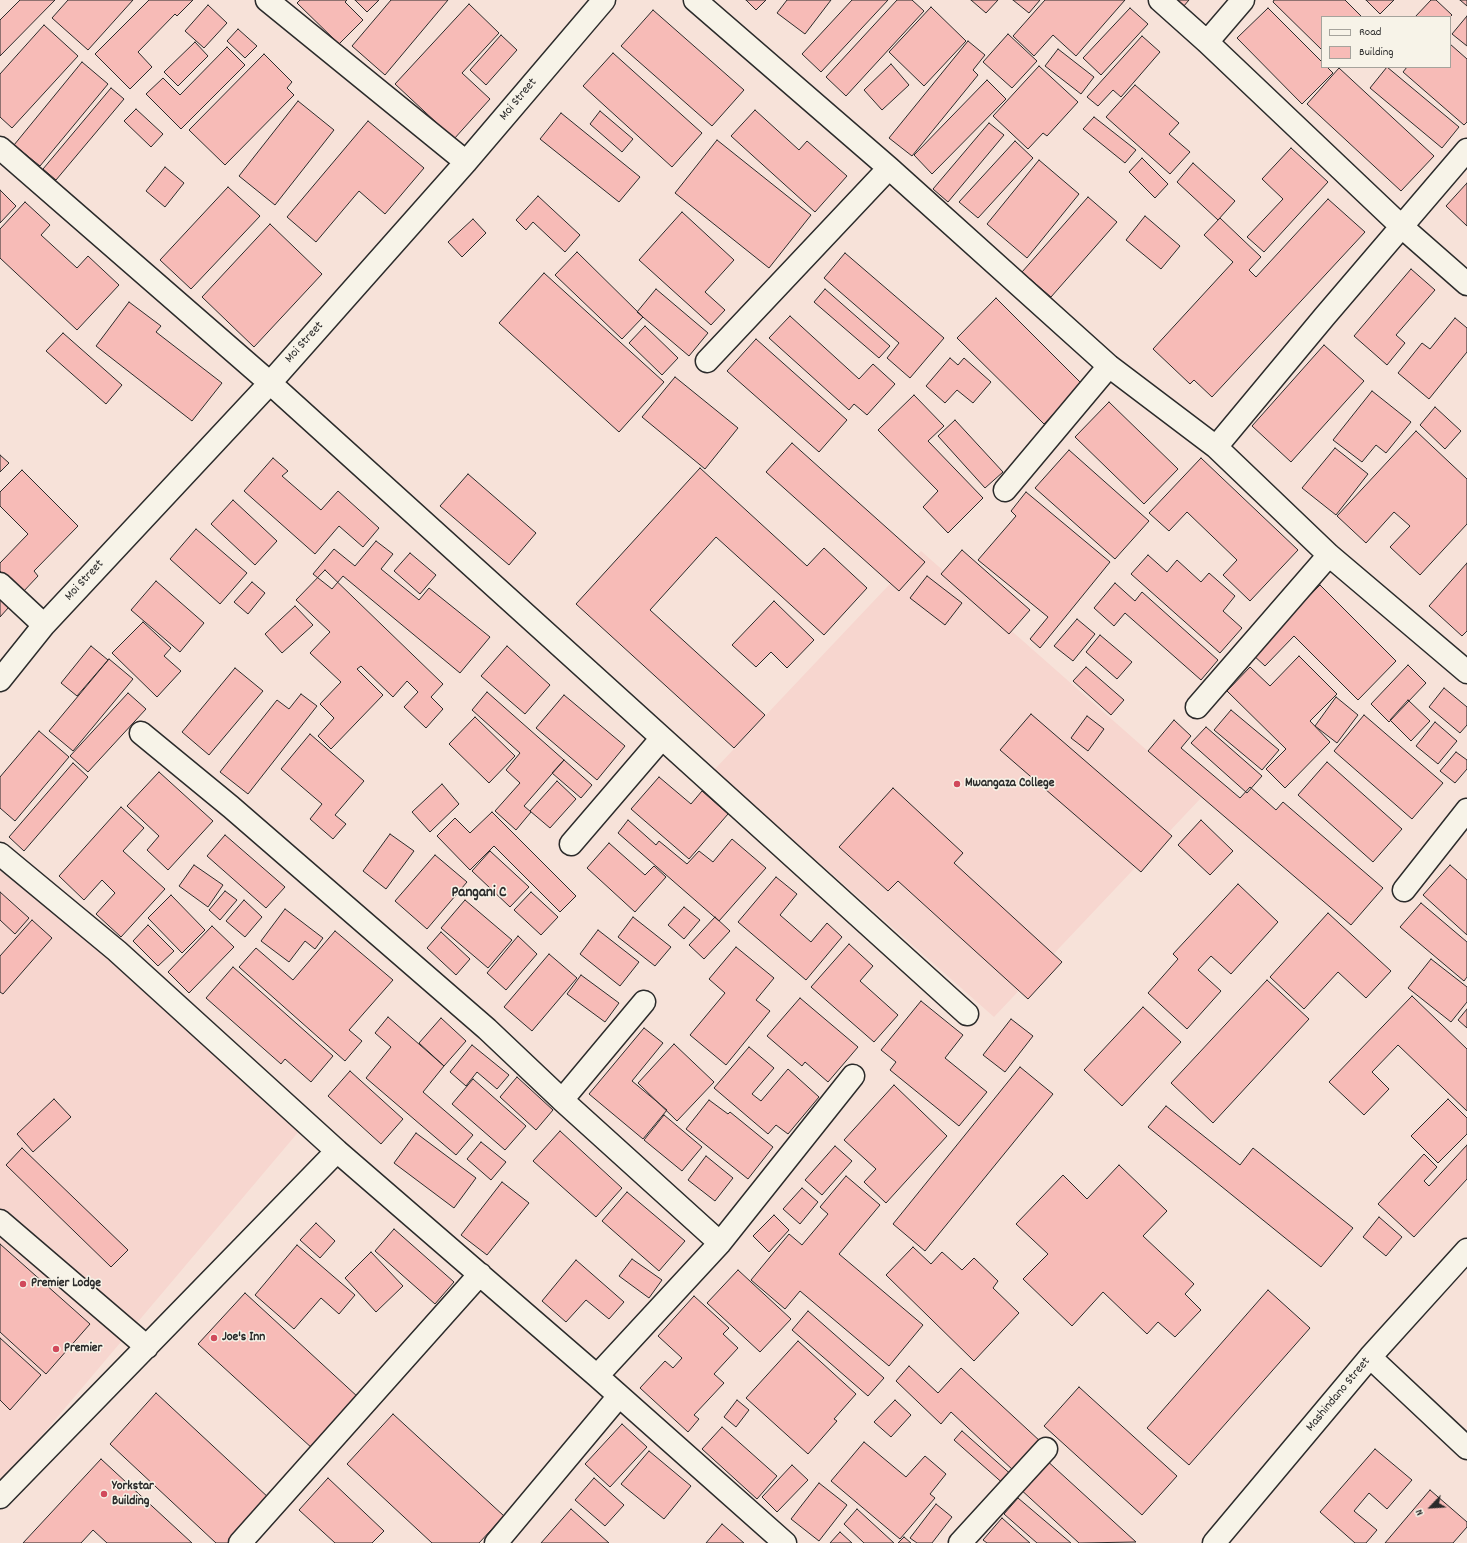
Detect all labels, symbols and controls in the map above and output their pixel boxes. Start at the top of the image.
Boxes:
legend [1321,16,1451,68]
text: Road [1359,24,1381,41]
text: Building [1359,44,1394,61]
street label: Moi Street [497,76,541,124]
street label: Moi Street [282,319,328,367]
street label: Moi Street [62,557,108,605]
place label: Mwangaza College [965,776,1054,792]
marker: Mwangaza College [952,779,962,789]
district label: Pangani C [452,885,506,903]
place label: Premier Lodge [31,1276,101,1292]
marker: Premier Lodge [18,1279,28,1289]
place label: Joe's Inn [222,1330,265,1346]
marker: Joe's Inn [209,1333,219,1343]
place label: Premier [64,1341,102,1357]
marker: Premier [51,1344,61,1354]
street label: Mashindano Street [1303,1355,1375,1435]
place label: Yorkstar Building [112,1479,154,1510]
north arrow [1411,1487,1451,1527]
marker: Yorkstar Building [99,1489,109,1499]
text: N [1412,1506,1429,1518]

